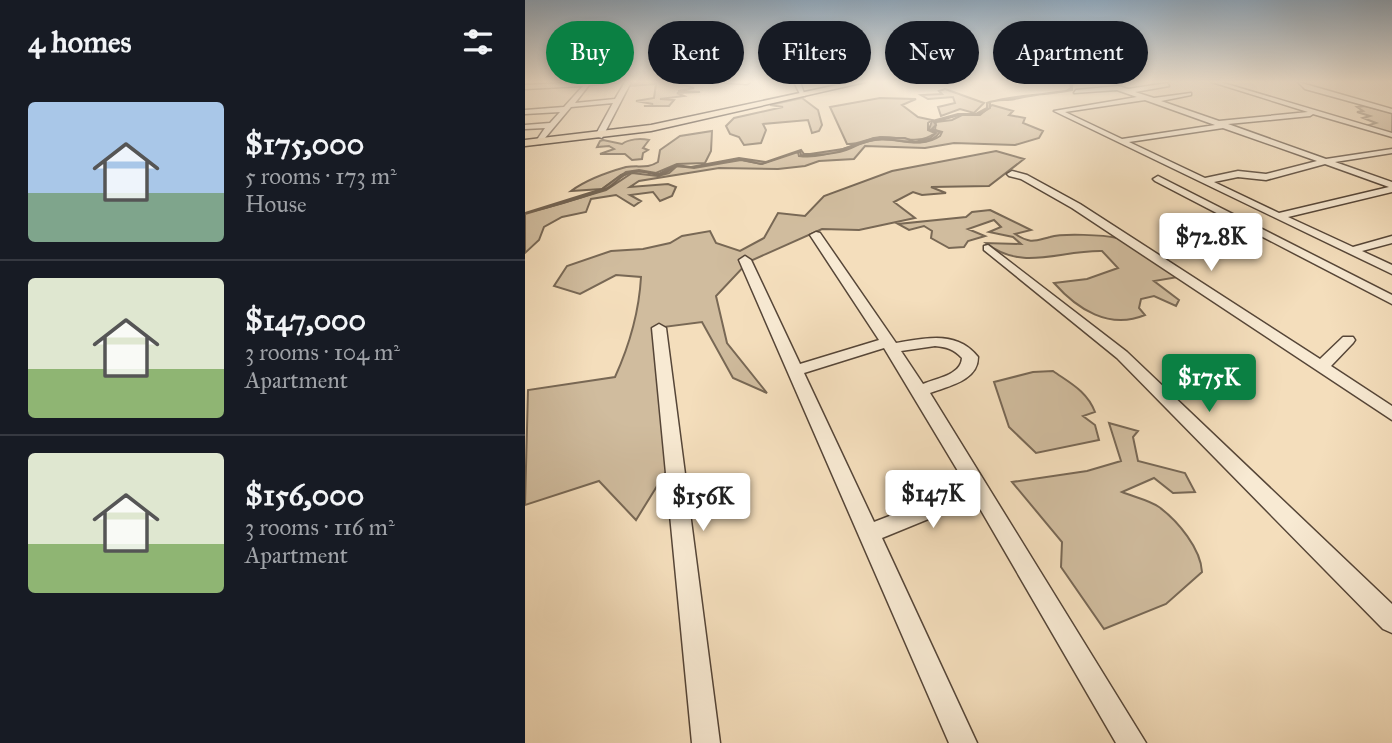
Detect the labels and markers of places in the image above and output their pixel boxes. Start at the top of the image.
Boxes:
pin: $72.8K [1154,214,1268,273]
pin: $175K [1160,354,1258,414]
pin: $147K [884,470,982,530]
pin: $156K [654,474,752,533]

